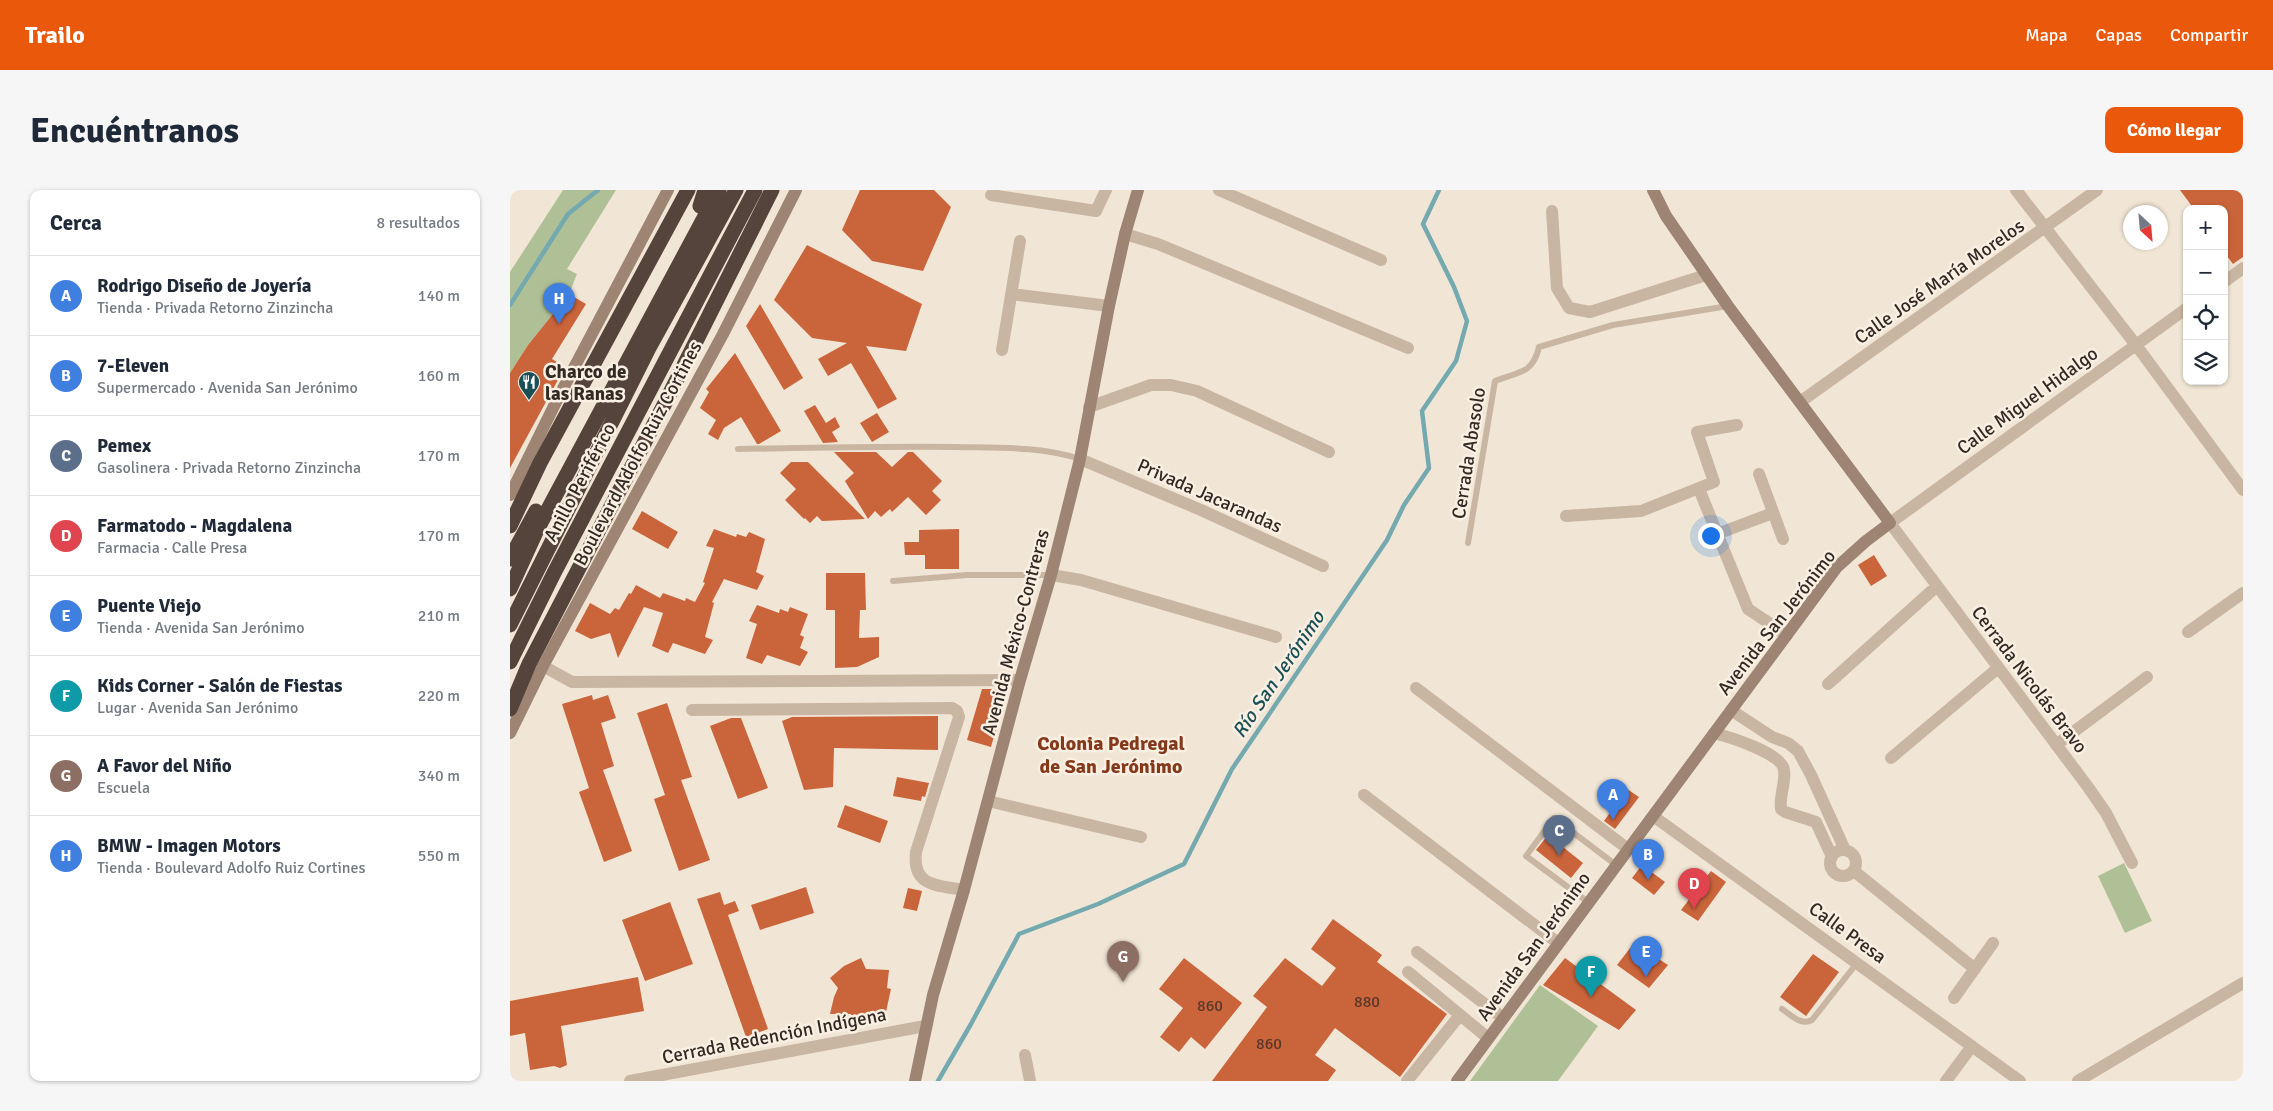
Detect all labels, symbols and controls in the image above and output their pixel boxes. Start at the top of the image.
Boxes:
text: Trailo [25,20,85,50]
text: Mapa [2025,24,2068,46]
text: Capas [2096,24,2142,46]
text: Compartir [2170,24,2248,46]
button: Cómo llegar [2105,107,2243,153]
text: Encuéntranos [30,109,239,152]
north arrow [2123,205,2168,250]
map controls [2183,205,2228,385]
button: + [2183,205,2228,250]
text: Cerca [50,210,102,236]
text: 8 resultados [377,213,460,233]
street label: Calle José María Morelos [1850,214,2029,350]
button: − [2183,250,2228,295]
text: Rodrigo Diseño de Joyería [97,274,312,298]
pin: H [543,283,575,324]
text: A [61,286,71,306]
text: 140 m [418,286,460,306]
button: locate [2183,295,2228,340]
text: Tienda · Privada Retorno Zinzincha [97,298,333,318]
street label: Boulevard Adolfo Ruiz Cortines [568,337,707,570]
button: layers [2183,340,2228,385]
street label: Calle Miguel Hidalgo [1952,341,2103,460]
text: 7-Eleven [97,354,169,378]
place label: Charco de las Ranas [545,360,627,406]
text: B [61,366,71,386]
text: 160 m [418,366,460,386]
restaurant icon: Charco de las Ranas [517,370,541,401]
text: Supermercado · Avenida San Jerónimo [97,378,358,398]
street label: Cerrada Abasolo [1447,386,1491,521]
street label: Anillo Periférico [539,419,621,546]
text: Pemex [97,434,151,458]
text: C [61,446,71,466]
text: 170 m [418,446,460,466]
street label: Privada Jacarandas [1134,453,1286,539]
text: Gasolinera · Privada Retorno Zinzincha [97,458,361,478]
text: Farmatodo - Magdalena [97,514,292,538]
your location [1698,523,1724,549]
text: D [61,526,71,546]
text: 170 m [418,526,460,546]
street label: Avenida México-Contreras [977,527,1055,738]
text: Farmacia · Calle Presa [97,538,247,558]
street label: Avenida San Jerónimo [1712,545,1841,700]
text: Puente Viejo [97,594,201,618]
street label: Cerrada Nicolás Bravo [1966,601,2093,758]
water label: Río San Jerónimo [1227,605,1331,743]
text: E [61,606,71,626]
text: 210 m [418,606,460,626]
text: Tienda · Avenida San Jerónimo [97,618,305,638]
text: Kids Corner - Salón de Fiestas [97,674,342,698]
text: F [62,686,70,706]
text: 220 m [418,686,460,706]
text: Lugar · Avenida San Jerónimo [97,698,298,718]
district label: Colonia Pedregal de San Jerónimo [1037,731,1185,779]
text: A Favor del Niño [97,754,232,778]
text: G [61,766,71,786]
text: 340 m [418,766,460,786]
text: Escuela [97,778,150,798]
pin: A [1597,779,1629,820]
pin: C [1543,815,1575,856]
text: BMW - Imagen Motors [97,834,281,858]
pin: B [1632,839,1664,880]
text: H [61,846,71,866]
text: 550 m [418,846,460,866]
text: Tienda · Boulevard Adolfo Ruiz Cortines [97,858,366,878]
street label: Avenida San Jerónimo [1472,867,1596,1026]
pin: D [1678,868,1710,909]
street label: Calle Presa [1804,897,1891,969]
pin: E [1630,936,1662,977]
pin: G [1107,941,1139,982]
pin: F [1575,956,1607,997]
house number: 880 [1354,992,1380,1012]
house number: 860 [1197,996,1223,1016]
street label: Cerrada Redención Indígena [660,1002,888,1070]
house number: 860 [1256,1034,1282,1054]

